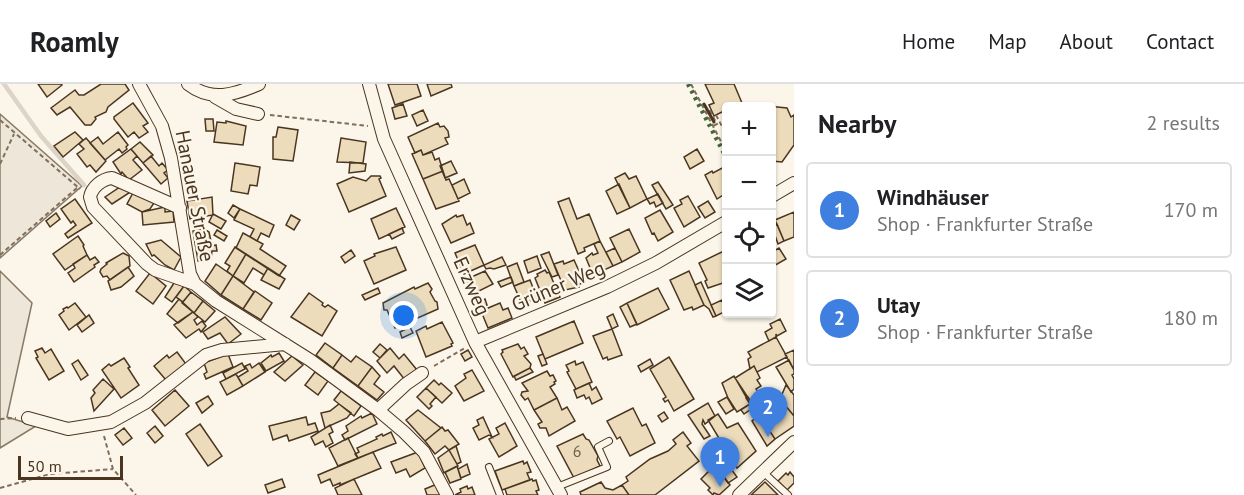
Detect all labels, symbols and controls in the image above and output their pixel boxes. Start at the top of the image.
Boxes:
text: Roamly [30,23,119,60]
text: Home [902,28,955,55]
text: Map [988,28,1027,55]
text: About [1060,28,1113,55]
text: Contact [1146,28,1214,55]
map controls [722,102,776,318]
button: + [722,102,776,156]
text: Nearby [818,107,896,140]
text: 2 results [1147,110,1220,136]
street label: Hanauer Straße [170,128,220,264]
button: − [722,156,776,210]
text: Windhäuser [877,183,989,211]
text: 1 [834,197,845,223]
text: 170 m [1164,197,1218,223]
button: locate [722,210,776,264]
text: Shop · Frankfurter Straße [877,211,1093,237]
street label: Erzweg [448,253,496,319]
street label: Grüner Weg [507,255,609,317]
button: layers [722,264,776,318]
text: Utay [877,291,920,319]
your location [389,301,418,330]
text: 2 [834,305,845,331]
text: 180 m [1164,305,1218,331]
text: Shop · Frankfurter Straße [877,319,1093,345]
pin: 2 [748,388,788,437]
pin: 1 [700,438,740,487]
house number: 6 [573,441,581,461]
scale bar [18,453,123,480]
text: 50 m [27,456,62,476]

